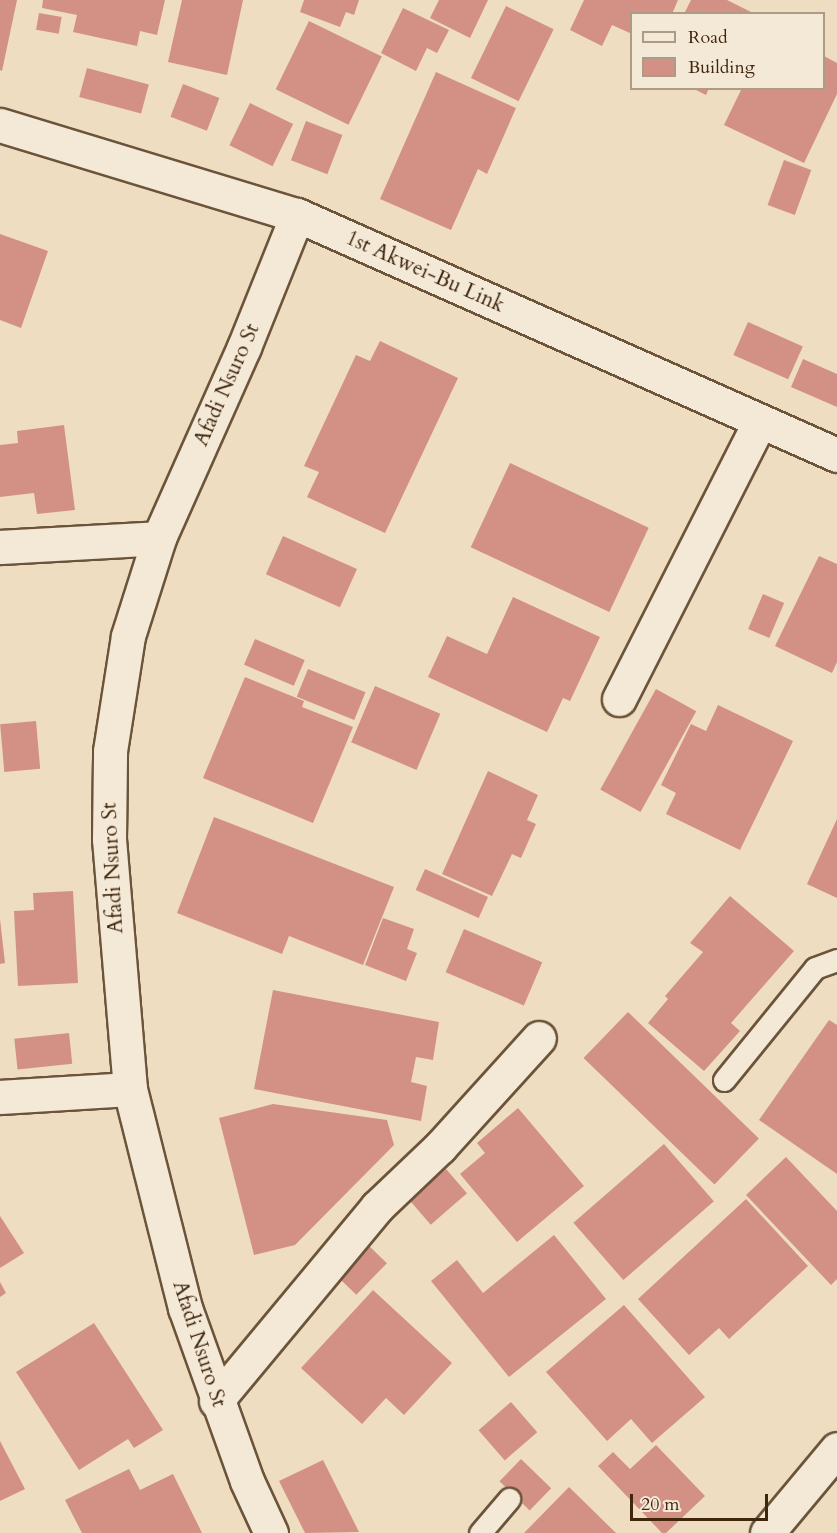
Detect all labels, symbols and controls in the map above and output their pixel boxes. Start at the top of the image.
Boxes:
legend [630,12,825,90]
text: Road [688,25,728,50]
text: Building [688,55,755,80]
street label: 1st Akwei-Bu Link [342,226,508,318]
street label: Afadi Nsuro St [189,320,265,450]
street label: Afadi Nsuro St [97,802,129,934]
street label: Afadi Nsuro St [167,1278,231,1410]
scale bar [633,1482,771,1520]
text: 20 m [641,1492,680,1517]

